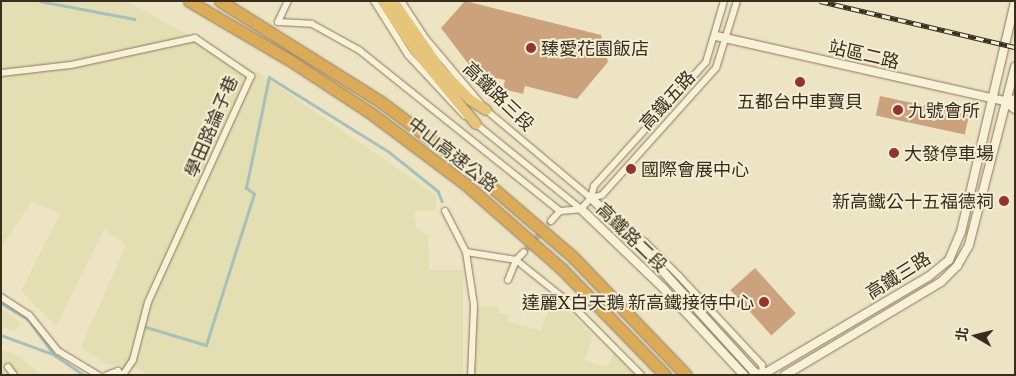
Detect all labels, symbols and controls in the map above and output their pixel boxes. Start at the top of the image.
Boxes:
street label: 站區二路 [826,35,902,73]
place label: 臻愛花園飯店 [541,37,649,59]
marker: 臻愛花園飯店 [525,42,537,54]
street label: 高鐵路三段 [459,57,539,135]
street label: 高鐵五路 [635,66,699,134]
street label: 學田路論子巷 [180,72,242,180]
marker: 五都台中車寶貝 [794,76,806,88]
place label: 五都台中車寶貝 [737,90,863,112]
place label: 九號會所 [908,99,980,121]
marker: 九號會所 [892,104,904,116]
street label: 中山高速公路 [404,112,502,196]
place label: 大發停車場 [904,142,994,164]
marker: 大發停車場 [888,147,900,159]
place label: 國際會展中心 [641,158,749,180]
marker: 國際會展中心 [625,163,637,175]
place label: 新高鐵公十五福德祠 [832,190,994,212]
marker: 新高鐵公十五福德祠 [998,195,1010,207]
street label: 高鐵路二段 [592,198,672,276]
street label: 高鐵三路 [862,247,934,303]
place label: 達麗X白天鵝 新高鐵接待中心 [522,291,754,313]
marker: 達麗X白天鵝 新高鐵接待中心 [758,296,770,308]
north arrow [951,311,1001,361]
text: 北 [950,326,972,342]

